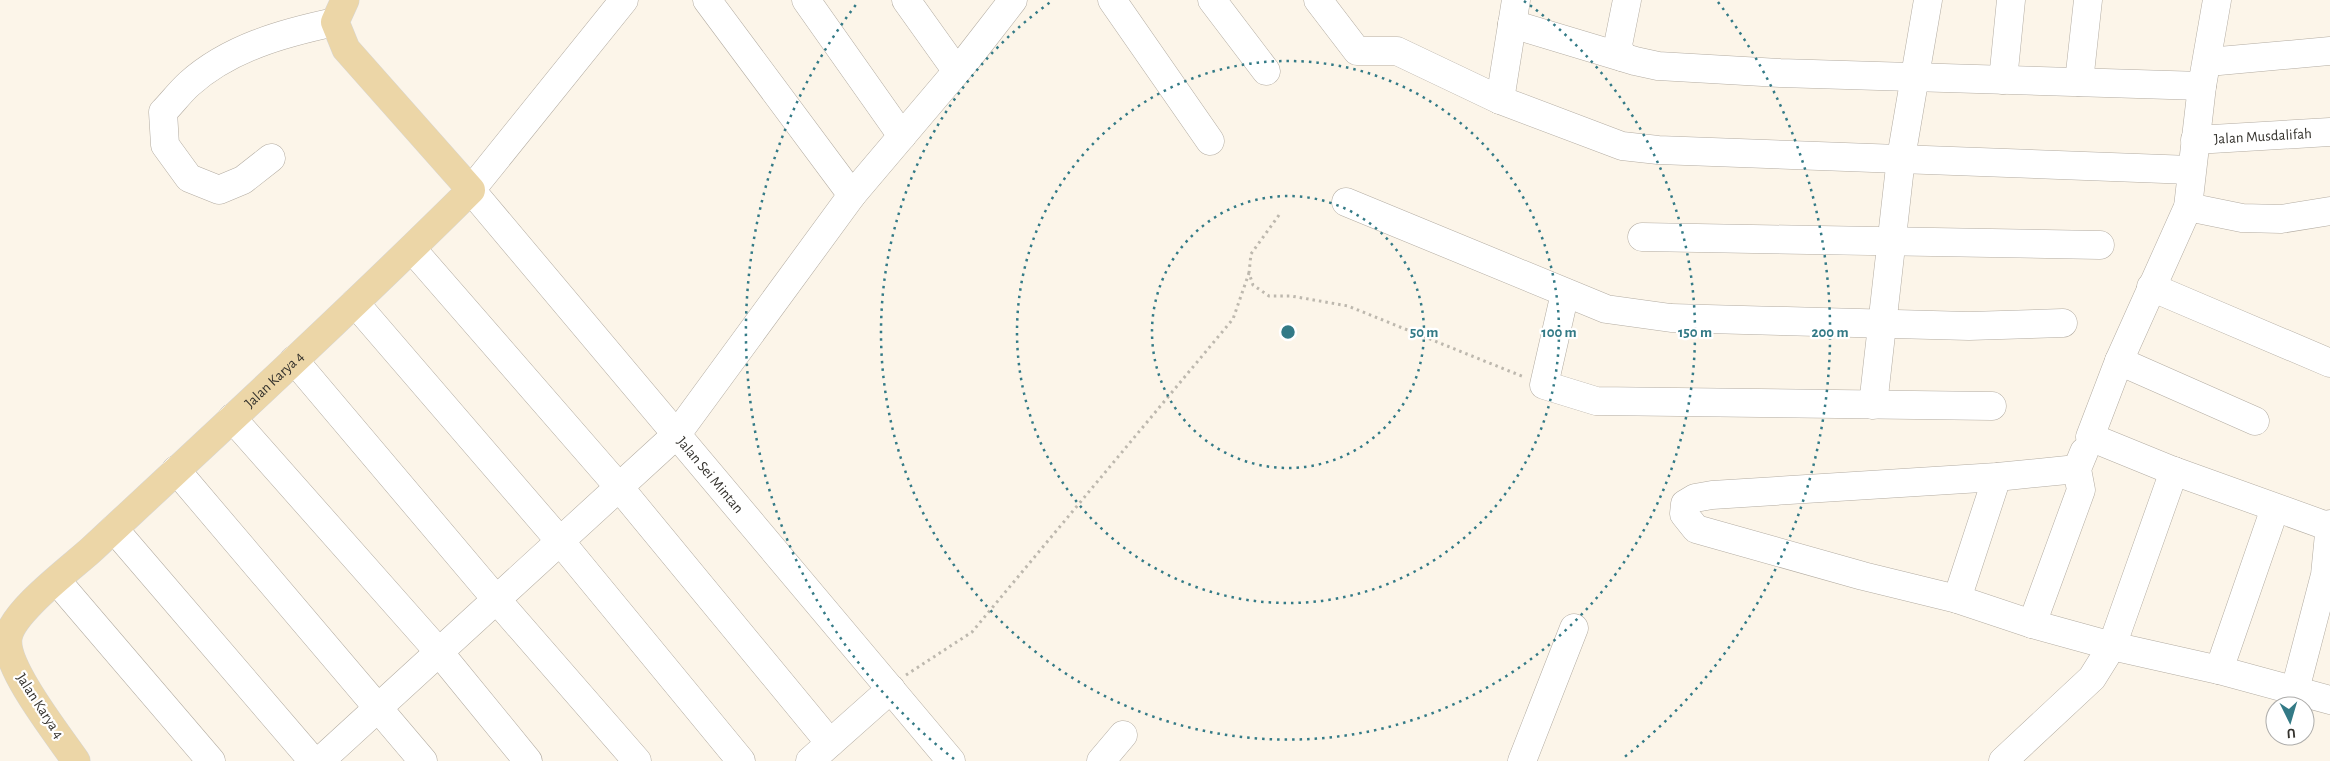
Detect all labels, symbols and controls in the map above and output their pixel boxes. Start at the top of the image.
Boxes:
street label: Jalan Musdalifah [2214,126,2312,146]
centre of rings [1279,323,1297,341]
text: 50 m [1410,325,1438,340]
text: 100 m [1541,325,1577,340]
text: 150 m [1678,325,1712,340]
text: 200 m [1811,325,1849,340]
street label: Jalan Karya 4 [242,348,306,410]
street label: Jalan Sei Mintan [674,434,747,516]
street label: Jalan Karya 4 [13,671,67,741]
north arrow [2265,696,2315,746]
text: U [2286,726,2296,740]

